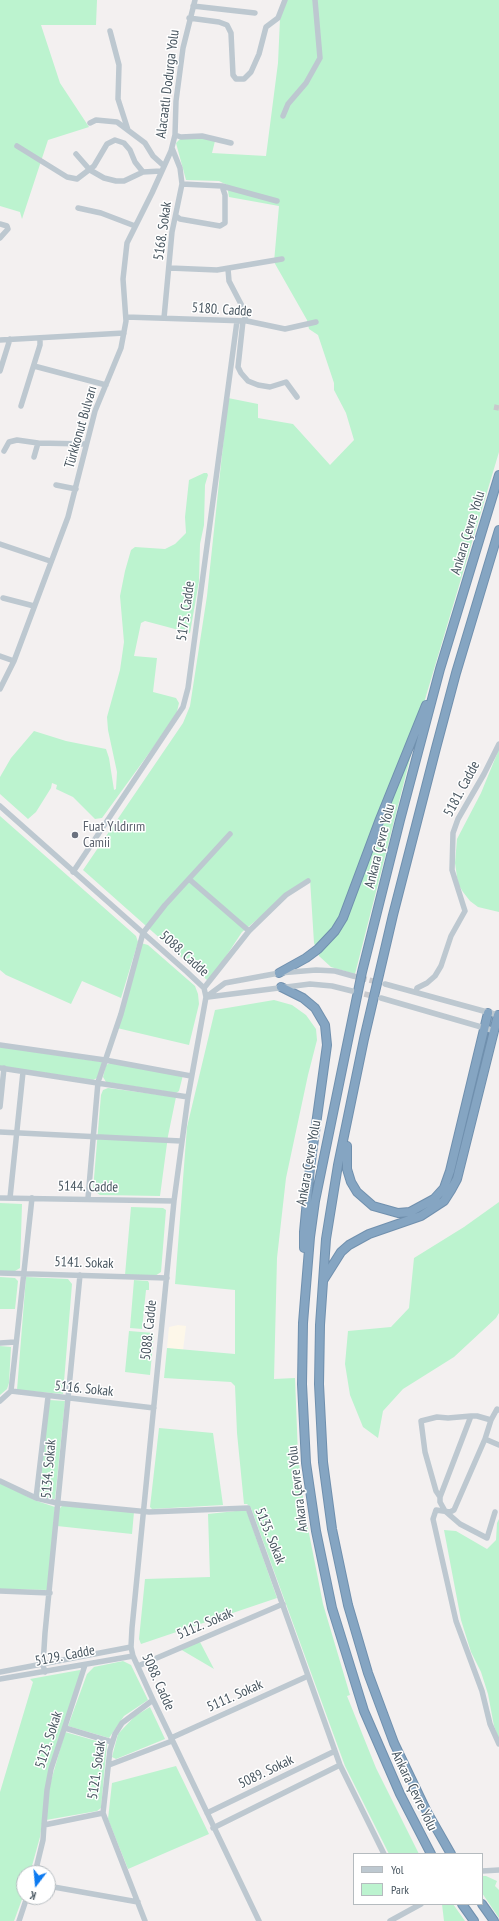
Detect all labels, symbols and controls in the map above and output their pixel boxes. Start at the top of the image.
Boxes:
street label: Alacaatlı Dodurga Yolu [153,29,183,139]
street label: 5168. Sokak [151,201,175,261]
street label: 5180. Cadde [191,300,253,320]
street label: Türkkonut Bulvarı [61,384,101,470]
street label: Ankara Çevre Yolu [447,489,489,577]
street label: 5175. Cadde [173,580,199,642]
street label: 5181. Cadde [440,758,484,820]
street label: Ankara Çevre Yolu [361,802,399,890]
place label: Fuat Yıldırım Camii [83,819,145,852]
marker: Fuat Yıldırım Camii [70,830,80,840]
street label: 5088. Cadde [156,928,212,980]
street label: Ankara Çevre Yolu [293,1119,325,1207]
street label: 5144. Cadde [58,1178,118,1196]
street label: 5141. Sokak [54,1254,114,1272]
street label: 5088. Cadde [137,1299,161,1361]
street label: 5116. Sokak [54,1378,114,1400]
street label: 5134. Sokak [38,1439,60,1499]
street label: Ankara Çevre Yolu [284,1445,312,1533]
street label: 5135. Sokak [251,1505,289,1567]
street label: 5112. Sokak [174,1605,236,1643]
street label: 5129. Cadde [34,1642,96,1670]
street label: 5088. Cadde [138,1651,178,1713]
street label: 5111. Sokak [205,1676,265,1716]
street label: 5125. Sokak [32,1709,66,1771]
street label: 5121. Sokak [85,1740,109,1800]
street label: Ankara Çevre Yolu [387,1748,441,1834]
street label: 5089. Sokak [236,1751,296,1793]
legend [353,1853,483,1905]
text: Yol [391,1862,404,1877]
north arrow [16,1865,56,1905]
text: Park [391,1882,409,1897]
text: K [28,1888,38,1903]

